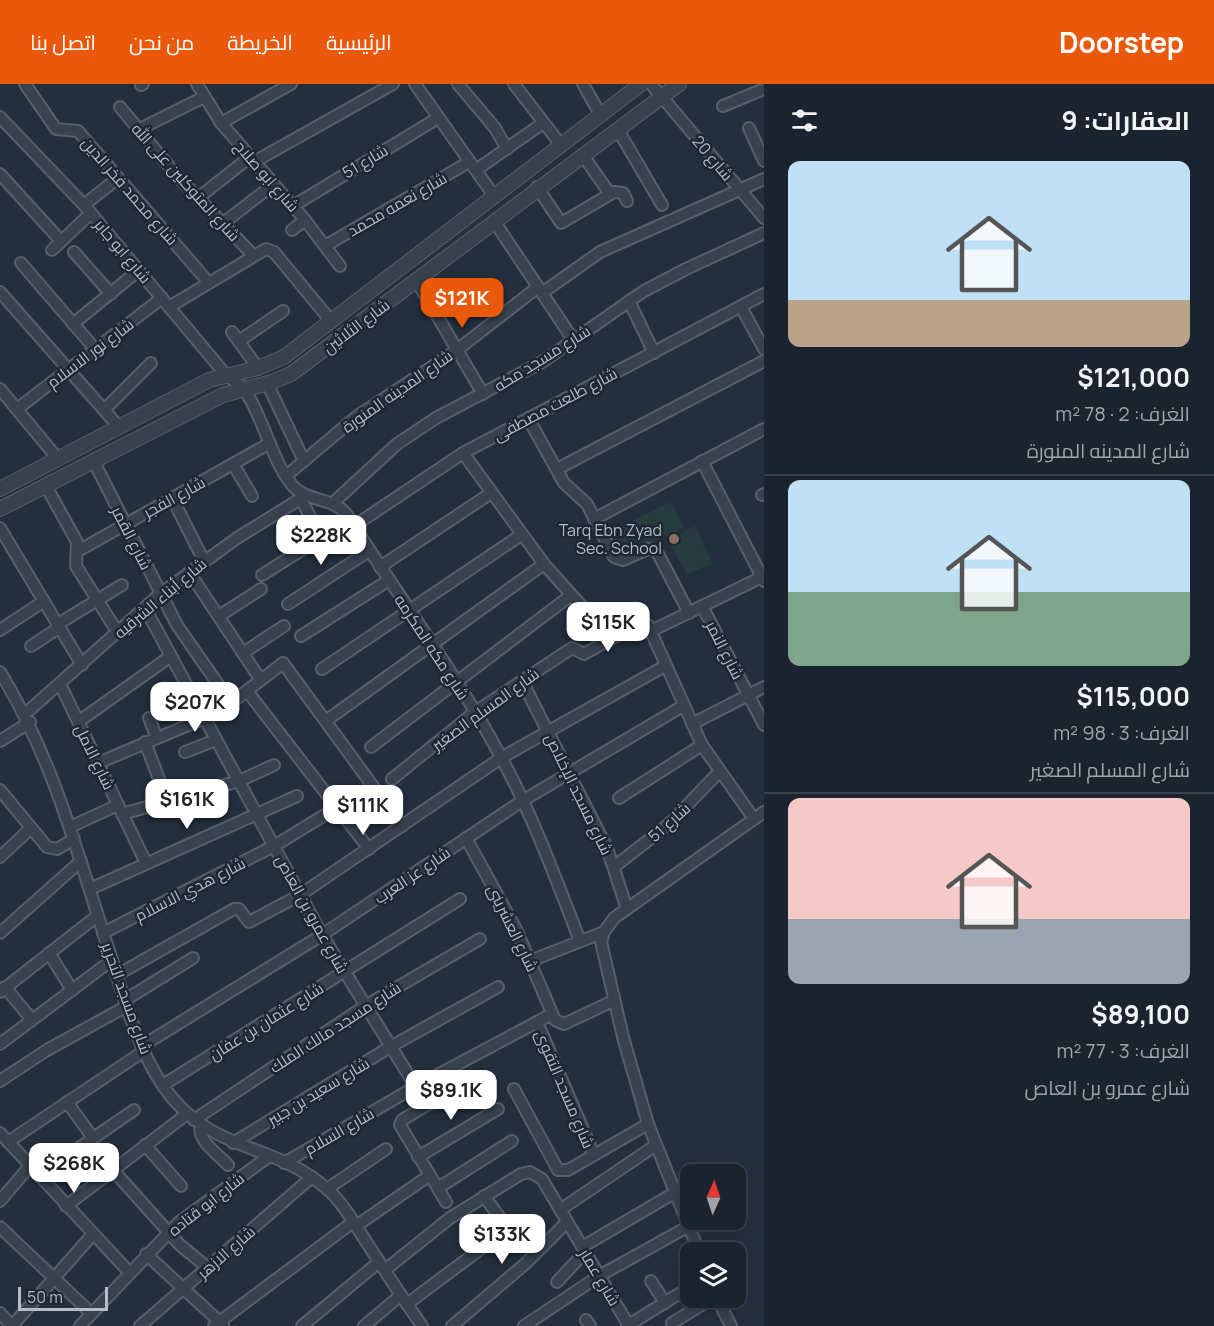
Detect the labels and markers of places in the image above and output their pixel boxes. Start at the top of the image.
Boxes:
pin: $121K [420,278,504,329]
pin: $228K [279,515,363,566]
place label: Tarq Ebn Zyad Sec. School [559,519,662,559]
marker: Tarq Ebn Zyad Sec. School [667,532,681,546]
pin: $115K [566,602,650,653]
pin: $207K [153,682,237,733]
pin: $161K [145,779,229,830]
pin: $111K [321,785,405,836]
pin: $89.1K [402,1070,500,1121]
pin: $268K [32,1143,116,1194]
pin: $133K [460,1214,544,1265]

